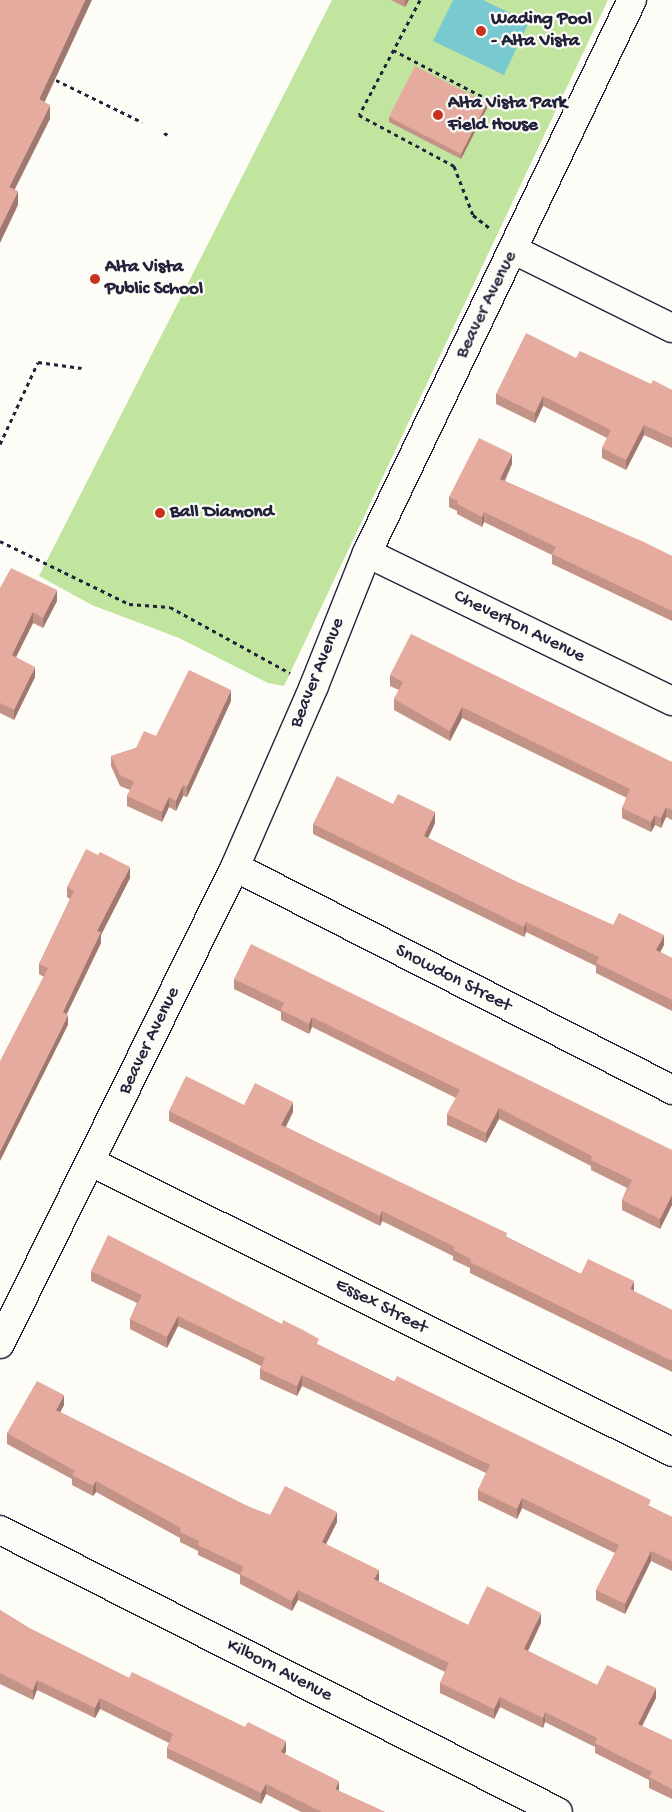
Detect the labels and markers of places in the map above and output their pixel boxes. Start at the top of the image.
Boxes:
place label: Wading Pool - Alta Vista [491,9,592,53]
marker: Wading Pool - Alta Vista [475,25,487,37]
place label: Alta Vista Park Field House [448,93,567,137]
marker: Alta Vista Park Field House [432,109,444,121]
place label: Alta Vista Public School [105,257,203,301]
marker: Alta Vista Public School [89,273,101,285]
place label: Ball Diamond [170,502,274,524]
marker: Ball Diamond [154,507,166,519]

